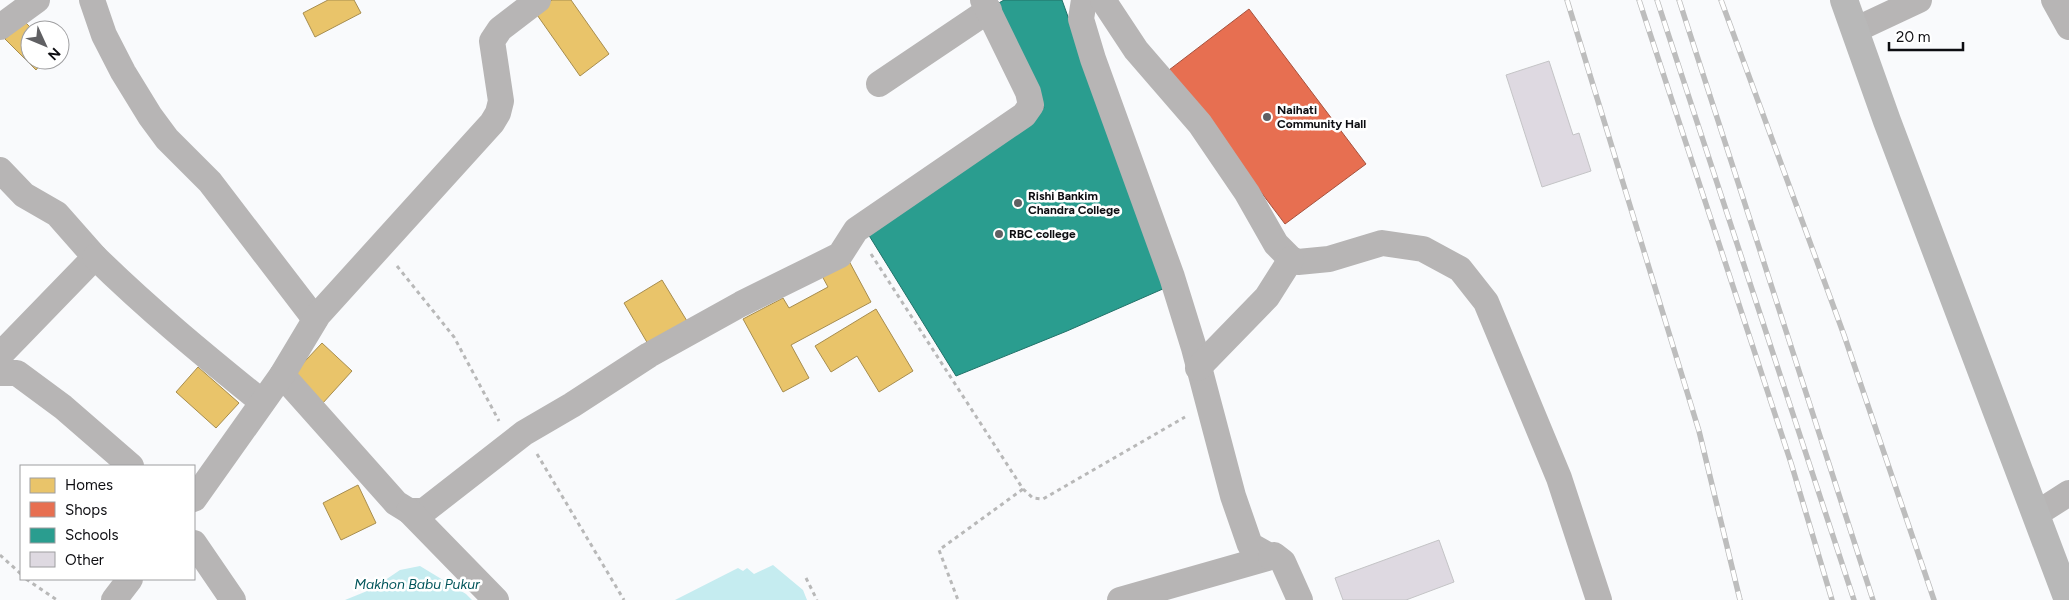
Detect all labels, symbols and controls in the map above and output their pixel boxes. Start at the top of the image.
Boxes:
north arrow [20,20,70,70]
scale bar [1889,20,1963,52]
text: 20 m [1896,28,1930,46]
text: N [44,44,64,63]
place label: Naihati Community Hall [1277,103,1366,131]
marker: Naihati Community Hall [1261,111,1273,123]
place label: Rishi Bankim Chandra College [1028,189,1120,217]
marker: Rishi Bankim Chandra College [1012,197,1024,209]
place label: RBC college [1009,227,1076,241]
marker: RBC college [993,228,1005,240]
legend [20,465,195,580]
text: Homes [65,476,113,494]
text: Shops [65,501,107,519]
text: Schools [65,526,118,544]
text: Other [65,551,104,569]
water label: Makhon Babu Pukur [354,576,481,593]

